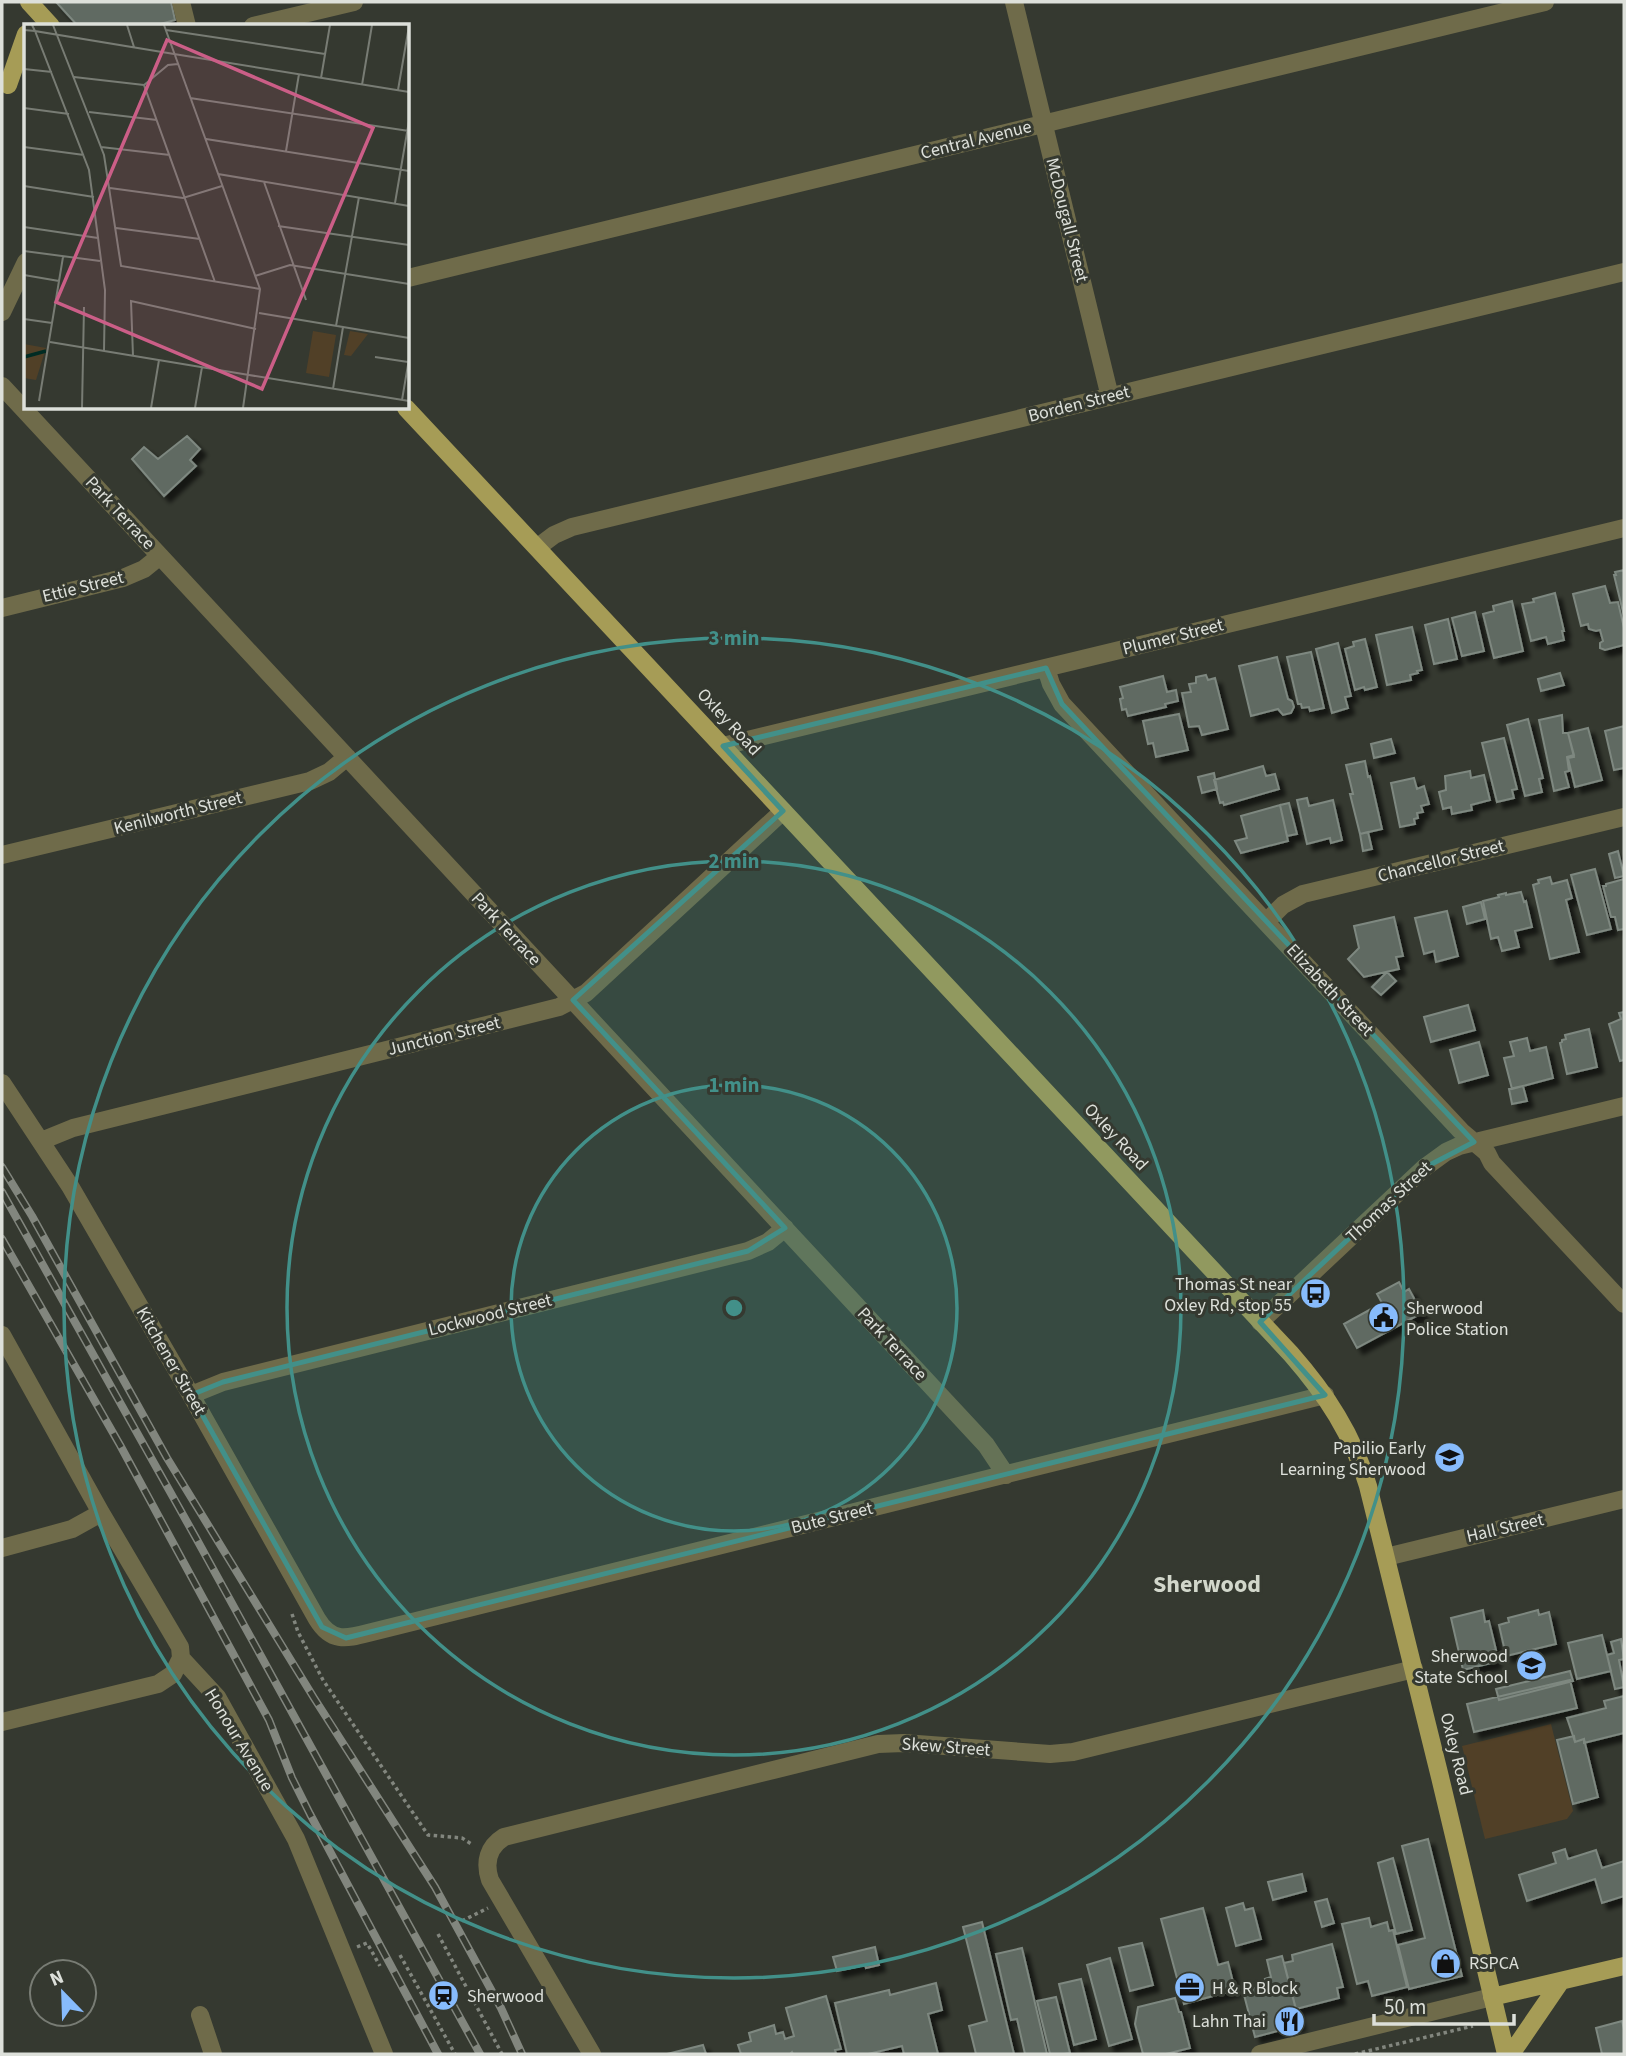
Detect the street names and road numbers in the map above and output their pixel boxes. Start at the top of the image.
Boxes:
street label: Central Avenue [918,114,1034,166]
street label: McDougall Street [1039,155,1095,285]
street label: Borden Street [1026,379,1132,429]
street label: Park Terrace [79,471,161,555]
street label: Ettie Street [40,565,126,609]
street label: Plumer Street [1120,612,1226,662]
street label: Oxley Road [691,683,767,761]
street label: Kenilworth Street [111,785,245,841]
street label: Chancellor Street [1375,833,1507,889]
street label: Park Terrace [465,887,547,971]
street label: Elizabeth Street [1281,938,1379,1042]
street label: Junction Street [385,1010,503,1062]
street label: Oxley Road [1078,1098,1154,1176]
street label: Thomas Street [1340,1156,1438,1248]
street label: Lockwood Street [426,1288,554,1342]
street label: Kitchener Street [130,1302,212,1420]
street label: Park Terrace [851,1302,933,1386]
street label: Bute Street [788,1496,876,1540]
street label: Hall Street [1464,1507,1546,1549]
street label: Honour Avenue [198,1684,280,1796]
street label: Oxley Road [1434,1710,1478,1798]
street label: Skew Street [901,1731,991,1763]

